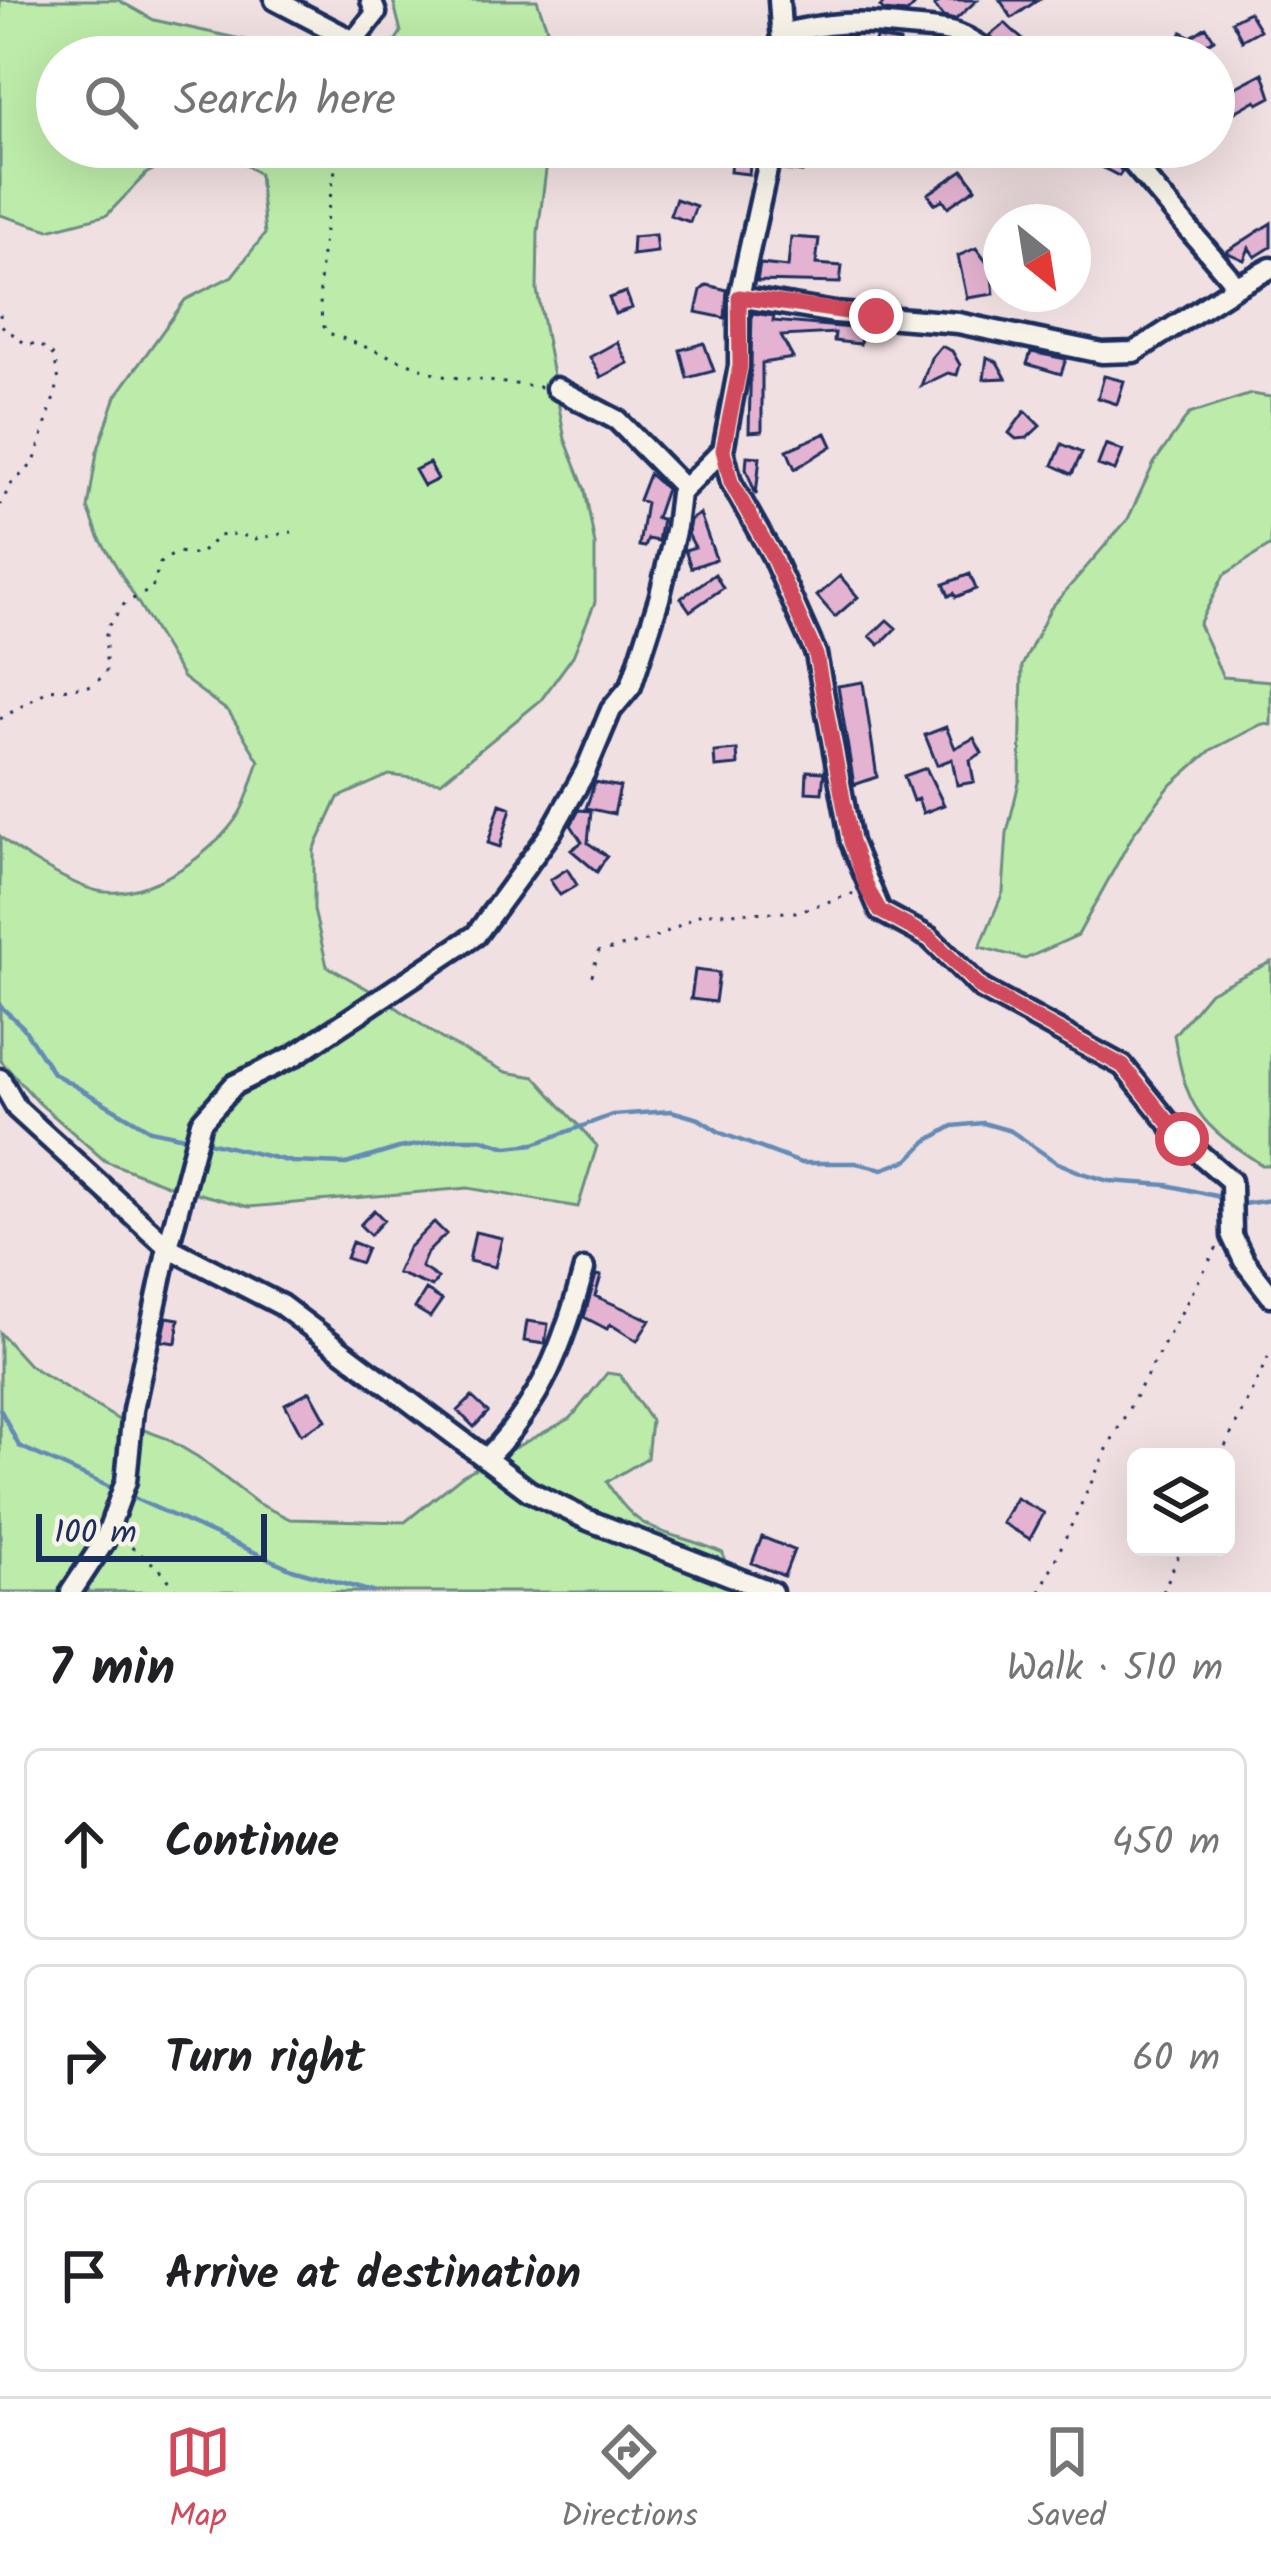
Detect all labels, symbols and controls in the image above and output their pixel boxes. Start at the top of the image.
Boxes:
search box [36,36,1235,168]
text: Search here [174,66,396,138]
icon: search [78,69,144,135]
north arrow [983,204,1091,312]
route end [849,289,903,343]
route start [1155,1112,1209,1166]
map controls [1127,1448,1235,1556]
button: layers [1127,1448,1235,1556]
scale bar [36,1508,267,1561]
text: 100 m [54,1508,137,1561]
text: 7 min [48,1630,175,1711]
text: Walk · 510 m [1006,1639,1223,1701]
text: Continue [165,1808,339,1880]
icon: ahead [51,1811,117,1877]
text: 450 m [1111,1813,1220,1875]
text: Turn right [165,2024,365,2096]
icon: right [51,2027,117,2093]
text: 60 m [1132,2029,1220,2091]
text: Arrive at destination [165,2240,581,2312]
icon: arrive [51,2243,117,2309]
tab: Map [165,2419,231,2544]
tab: Directions [561,2419,698,2544]
tab: Saved [1028,2419,1106,2544]

